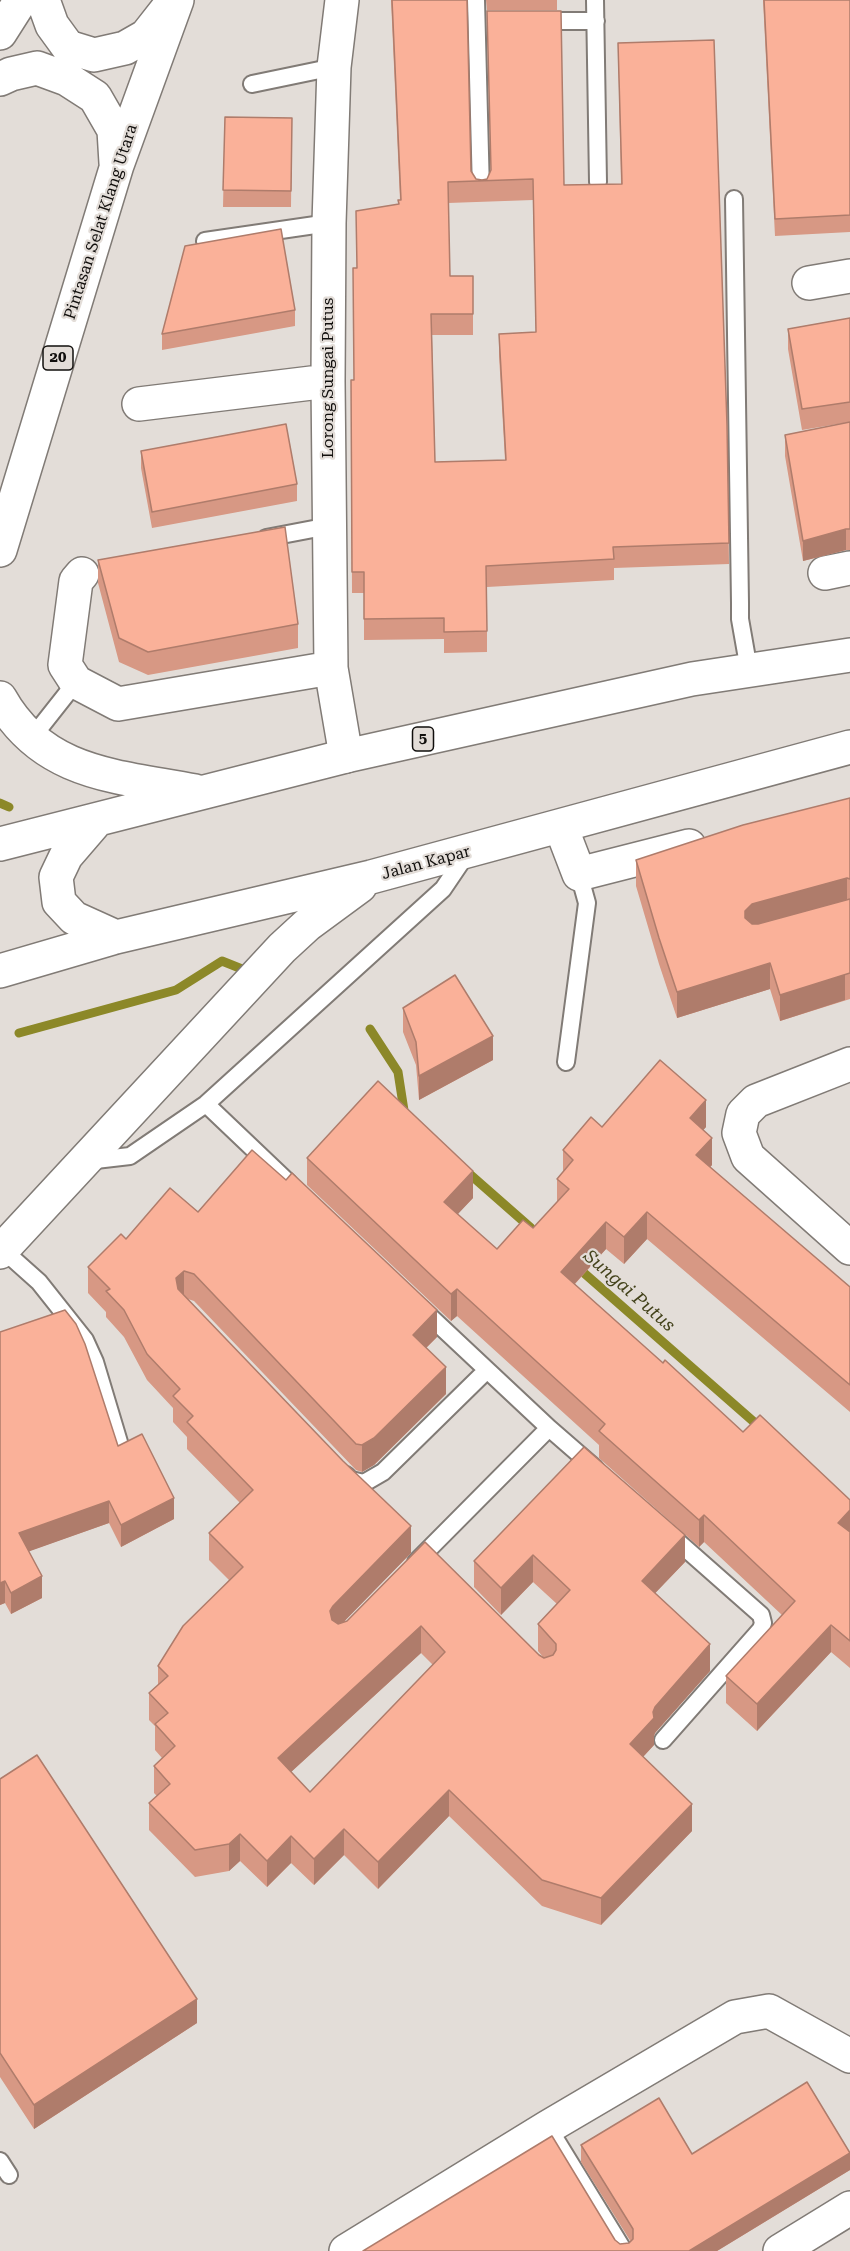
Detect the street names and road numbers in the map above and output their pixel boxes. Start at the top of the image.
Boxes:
street label: Pintasan Selat Klang Utara [60,122,142,322]
street label: Lorong Sungai Putus [318,298,338,458]
road number: 20 [43,346,73,370]
road number: 5 [412,727,434,751]
street label: Jalan Kapar [380,842,472,884]

